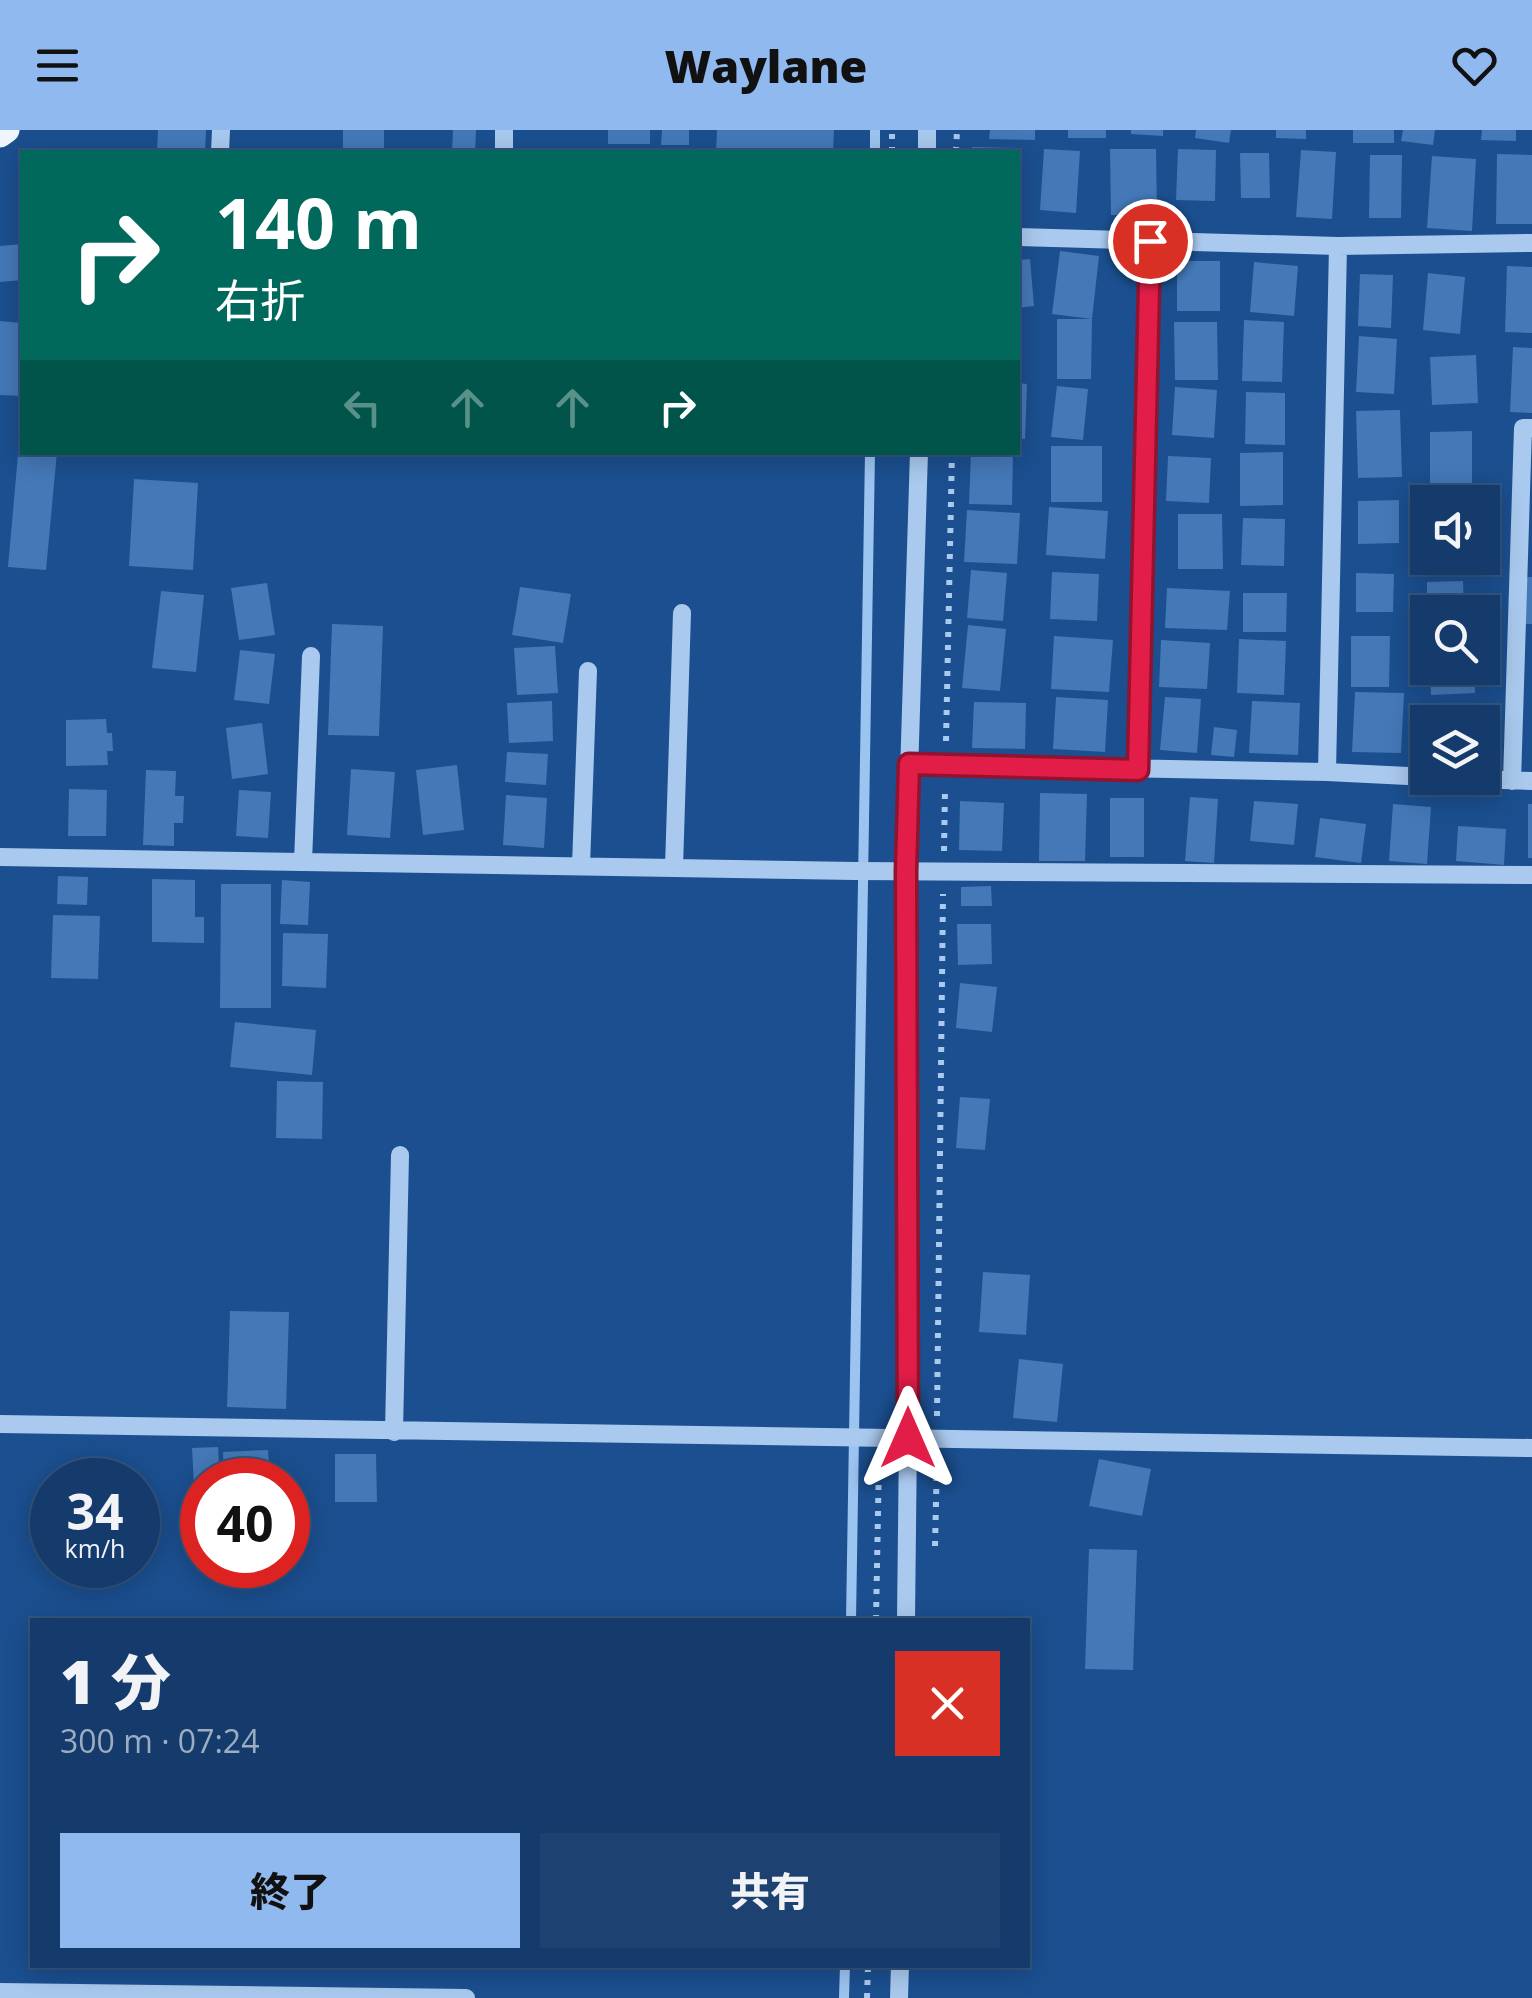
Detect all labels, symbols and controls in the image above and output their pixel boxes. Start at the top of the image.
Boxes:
text: Waylane [665,35,867,96]
icon: menu [30,38,85,93]
icon: heart [1447,38,1502,93]
text: 140 m [215,174,422,270]
icon: right [50,190,180,320]
pin [1108,199,1193,284]
icon: arrive [1123,214,1178,269]
text: 右折 [215,269,305,330]
icon: left [335,380,390,435]
icon: ahead [440,380,495,435]
icon: ahead [545,380,600,435]
icon: right [650,380,705,435]
map controls [1410,485,1500,795]
button: sound [1410,485,1500,575]
button: search [1410,595,1500,685]
button: layers [1410,705,1500,795]
position arrow [856,1386,960,1490]
speed limit sign: 40 [180,1458,310,1588]
text: 34 [66,1477,124,1545]
text: km/h [65,1531,125,1565]
text: 1 分 [60,1640,171,1722]
button: close [895,1651,1000,1756]
text: 300 m · 07:24 [60,1719,259,1762]
button: 終了 [60,1833,520,1948]
button: 共有 [540,1833,1000,1948]

